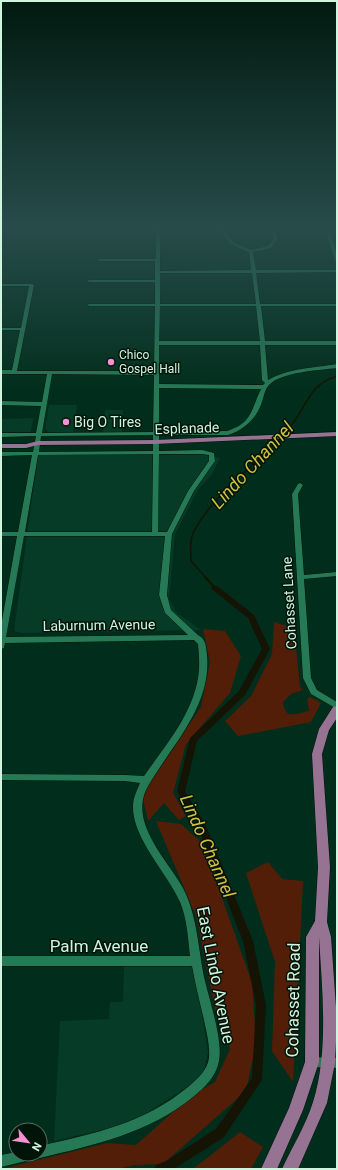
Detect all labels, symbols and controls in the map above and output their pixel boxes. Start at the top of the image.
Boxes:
place label: Chico Gospel Hall [119,348,180,376]
marker: Chico Gospel Hall [106,357,116,367]
place label: Big O Tires [74,414,141,430]
marker: Big O Tires [61,417,71,427]
water label: Lindo Channel [207,417,298,513]
street label: Esplanade [154,419,220,437]
street label: Cohasset Lane [279,556,299,650]
street label: Laburnum Avenue [43,616,155,634]
water label: Lindo Channel [176,791,240,902]
street label: East Lindo Avenue [193,905,239,1045]
street label: Palm Avenue [50,936,148,956]
street label: Cohasset Road [282,942,304,1058]
north arrow [8,1122,48,1162]
text: N [29,1140,44,1153]

